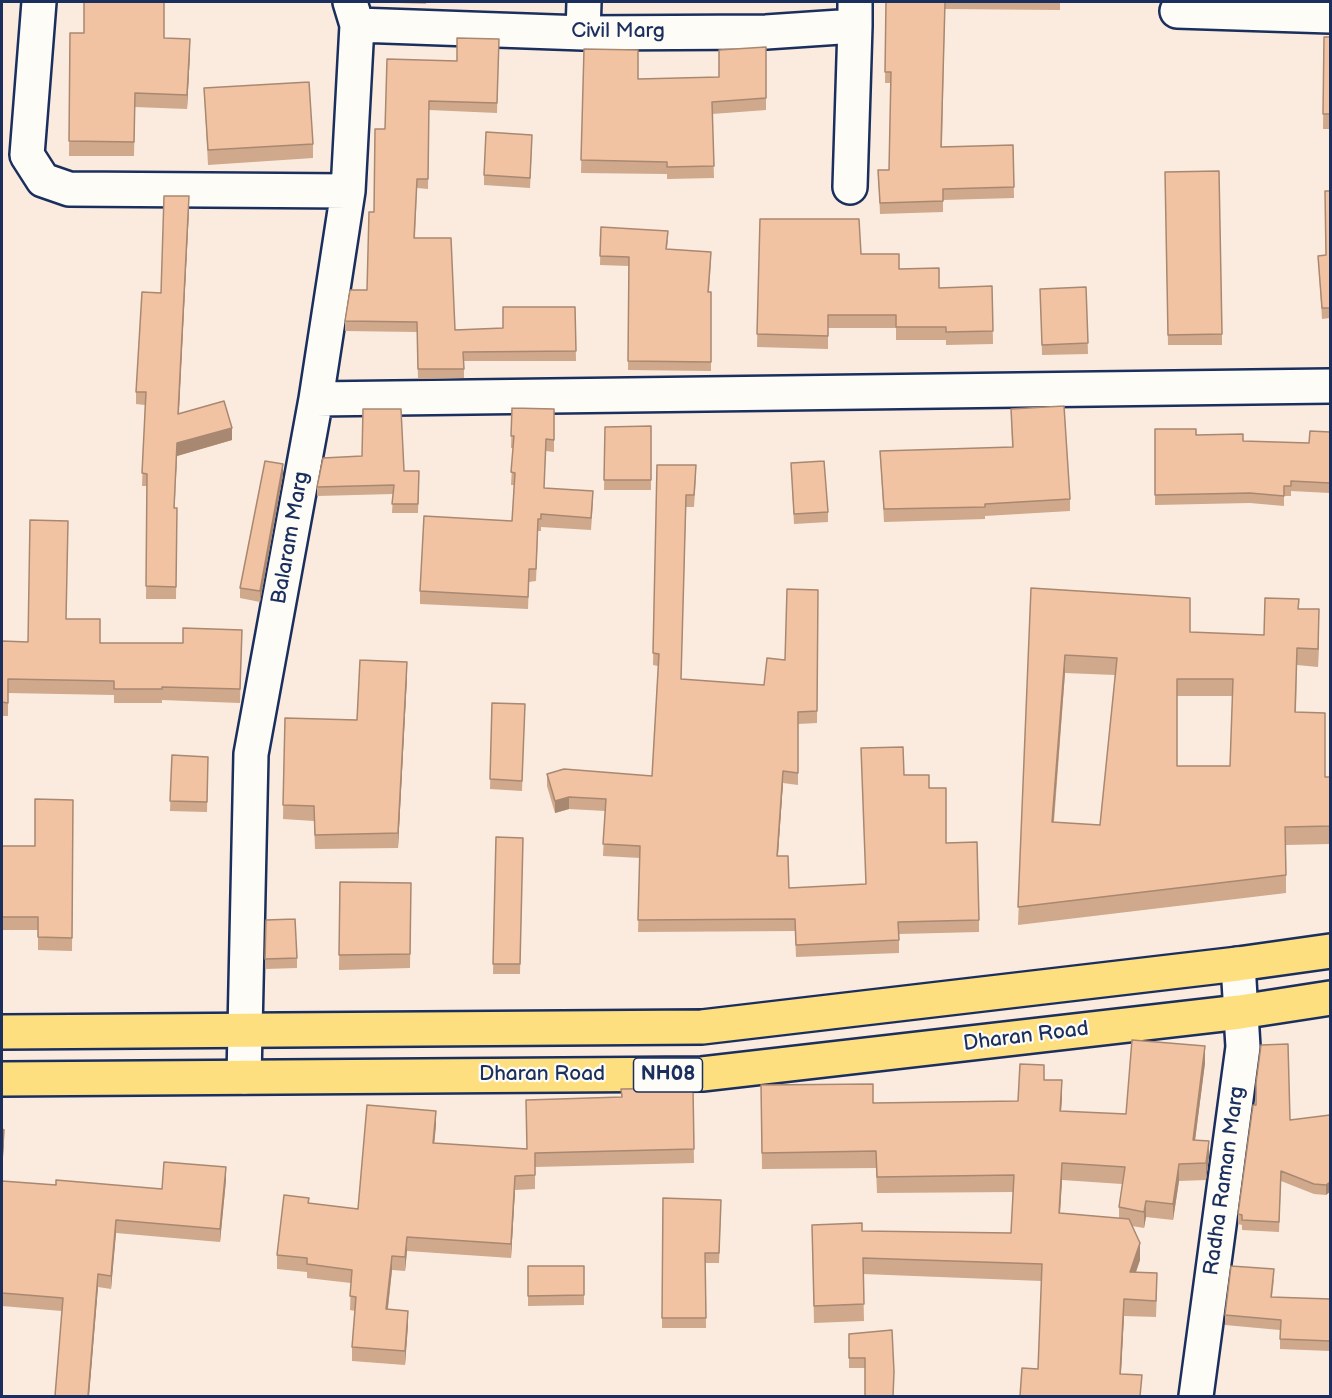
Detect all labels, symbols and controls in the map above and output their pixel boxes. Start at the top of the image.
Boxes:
street label: Civil Marg [571,19,665,45]
street label: Balaram Marg [267,470,315,606]
street label: Dharan Road [962,1017,1090,1057]
road number: NH08 [634,1058,702,1092]
street label: Dharan Road [479,1062,605,1088]
street label: Radha Raman Marg [1199,1085,1251,1277]

